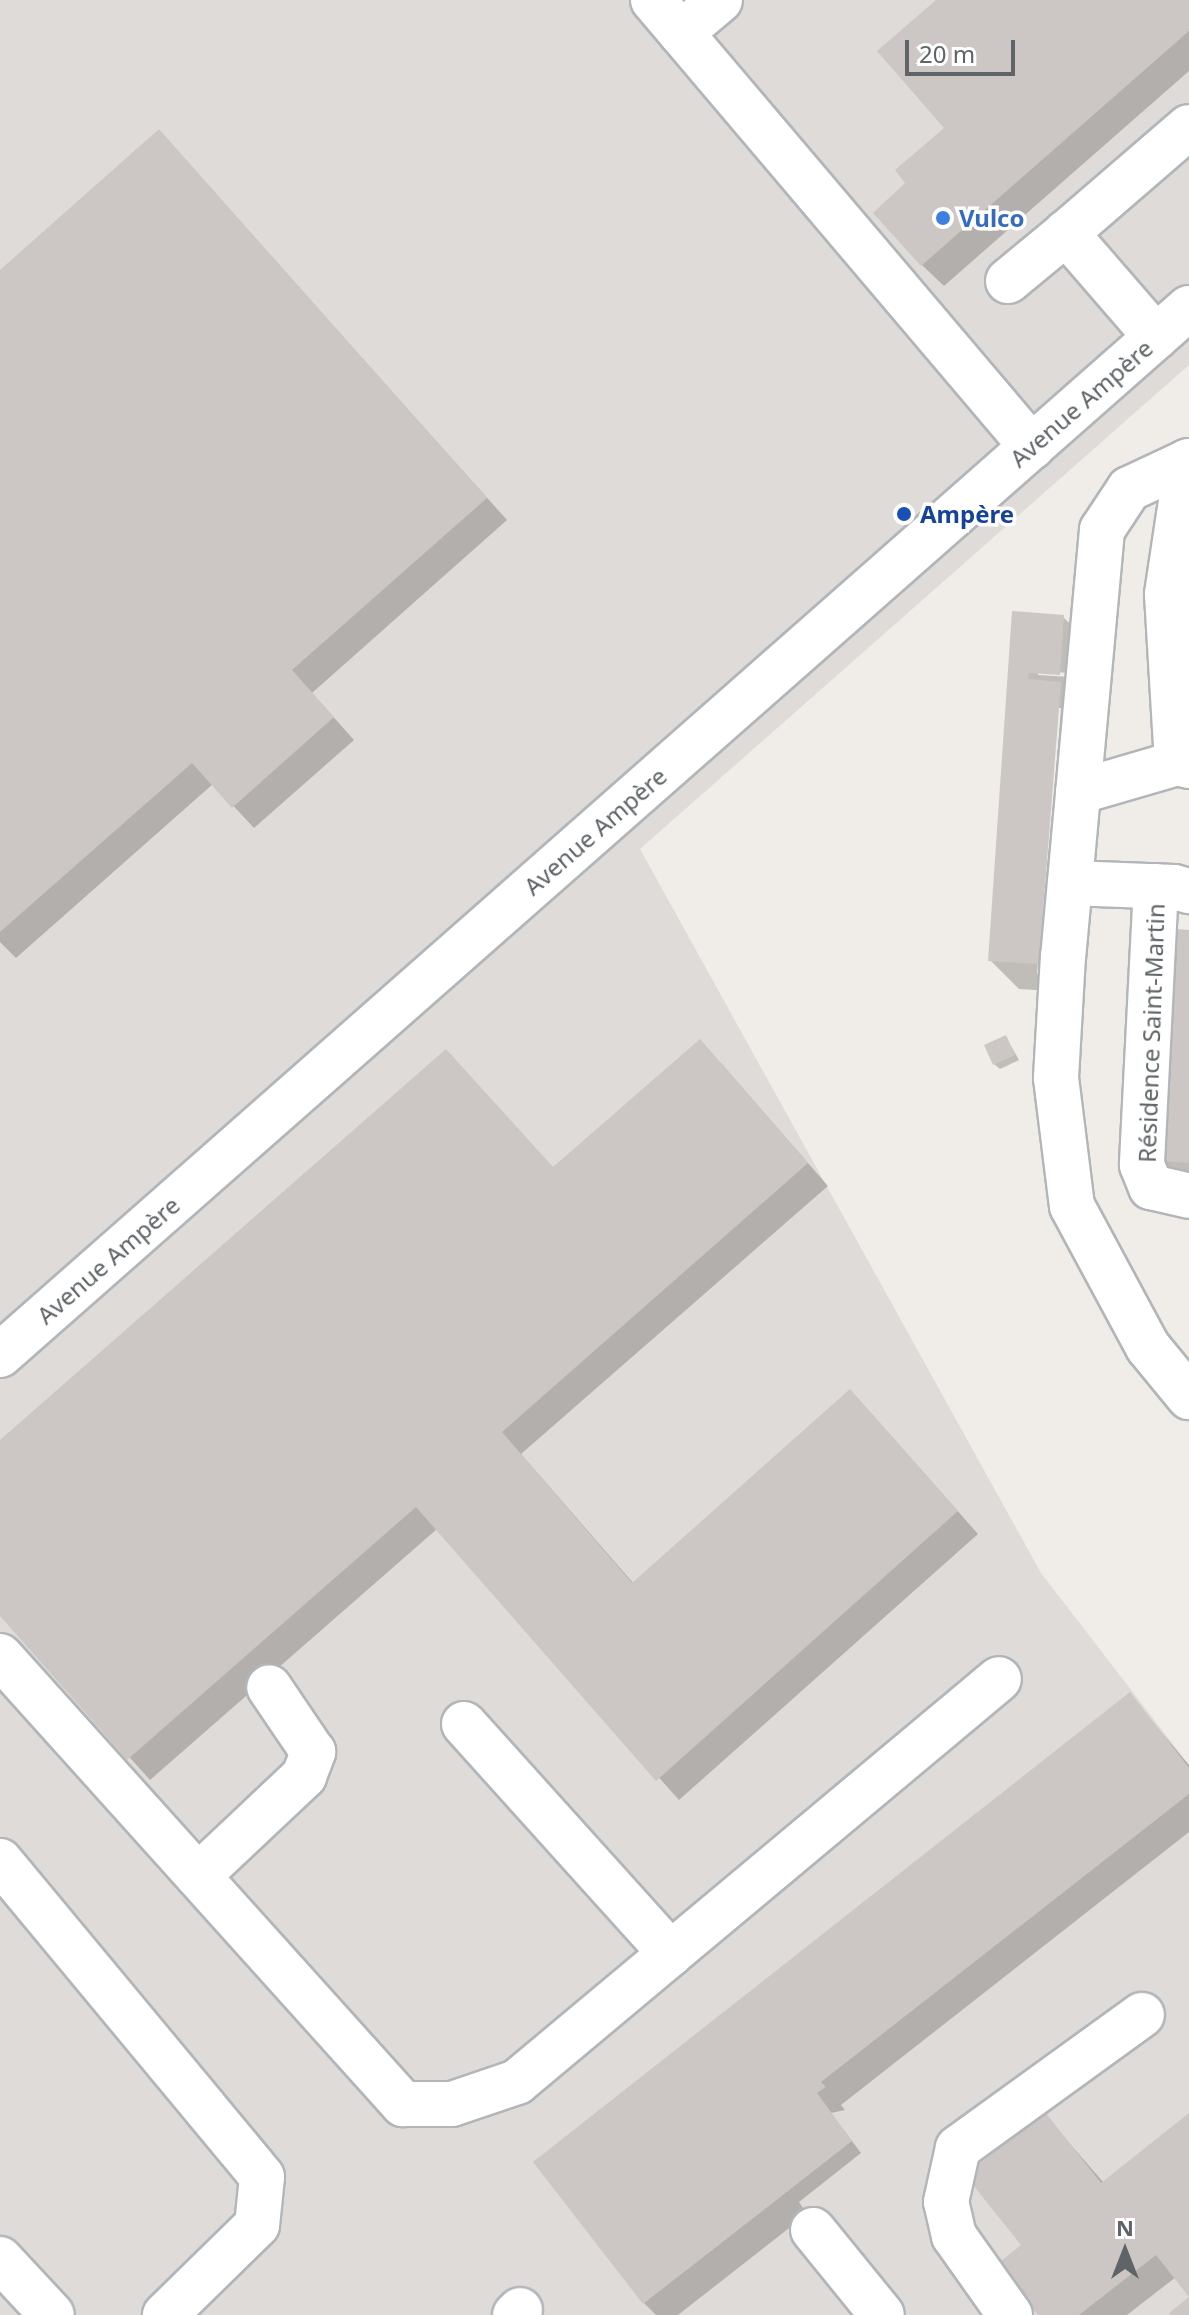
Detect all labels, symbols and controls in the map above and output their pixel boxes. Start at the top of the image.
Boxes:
scale bar [909,24,1019,74]
text: 20 m [919,37,975,70]
place label: Vulco [959,204,1024,232]
marker: Vulco [934,209,952,227]
street label: Avenue Ampère [1004,333,1158,473]
place label: Ampère [920,500,1014,528]
marker: Ampère [895,505,913,523]
street label: Avenue Ampère [518,761,672,901]
street label: Résidence Saint-Martin [1132,903,1170,1163]
street label: Avenue Ampère [31,1190,185,1330]
north arrow [1085,2211,1165,2291]
text: N [1116,2212,1134,2242]

